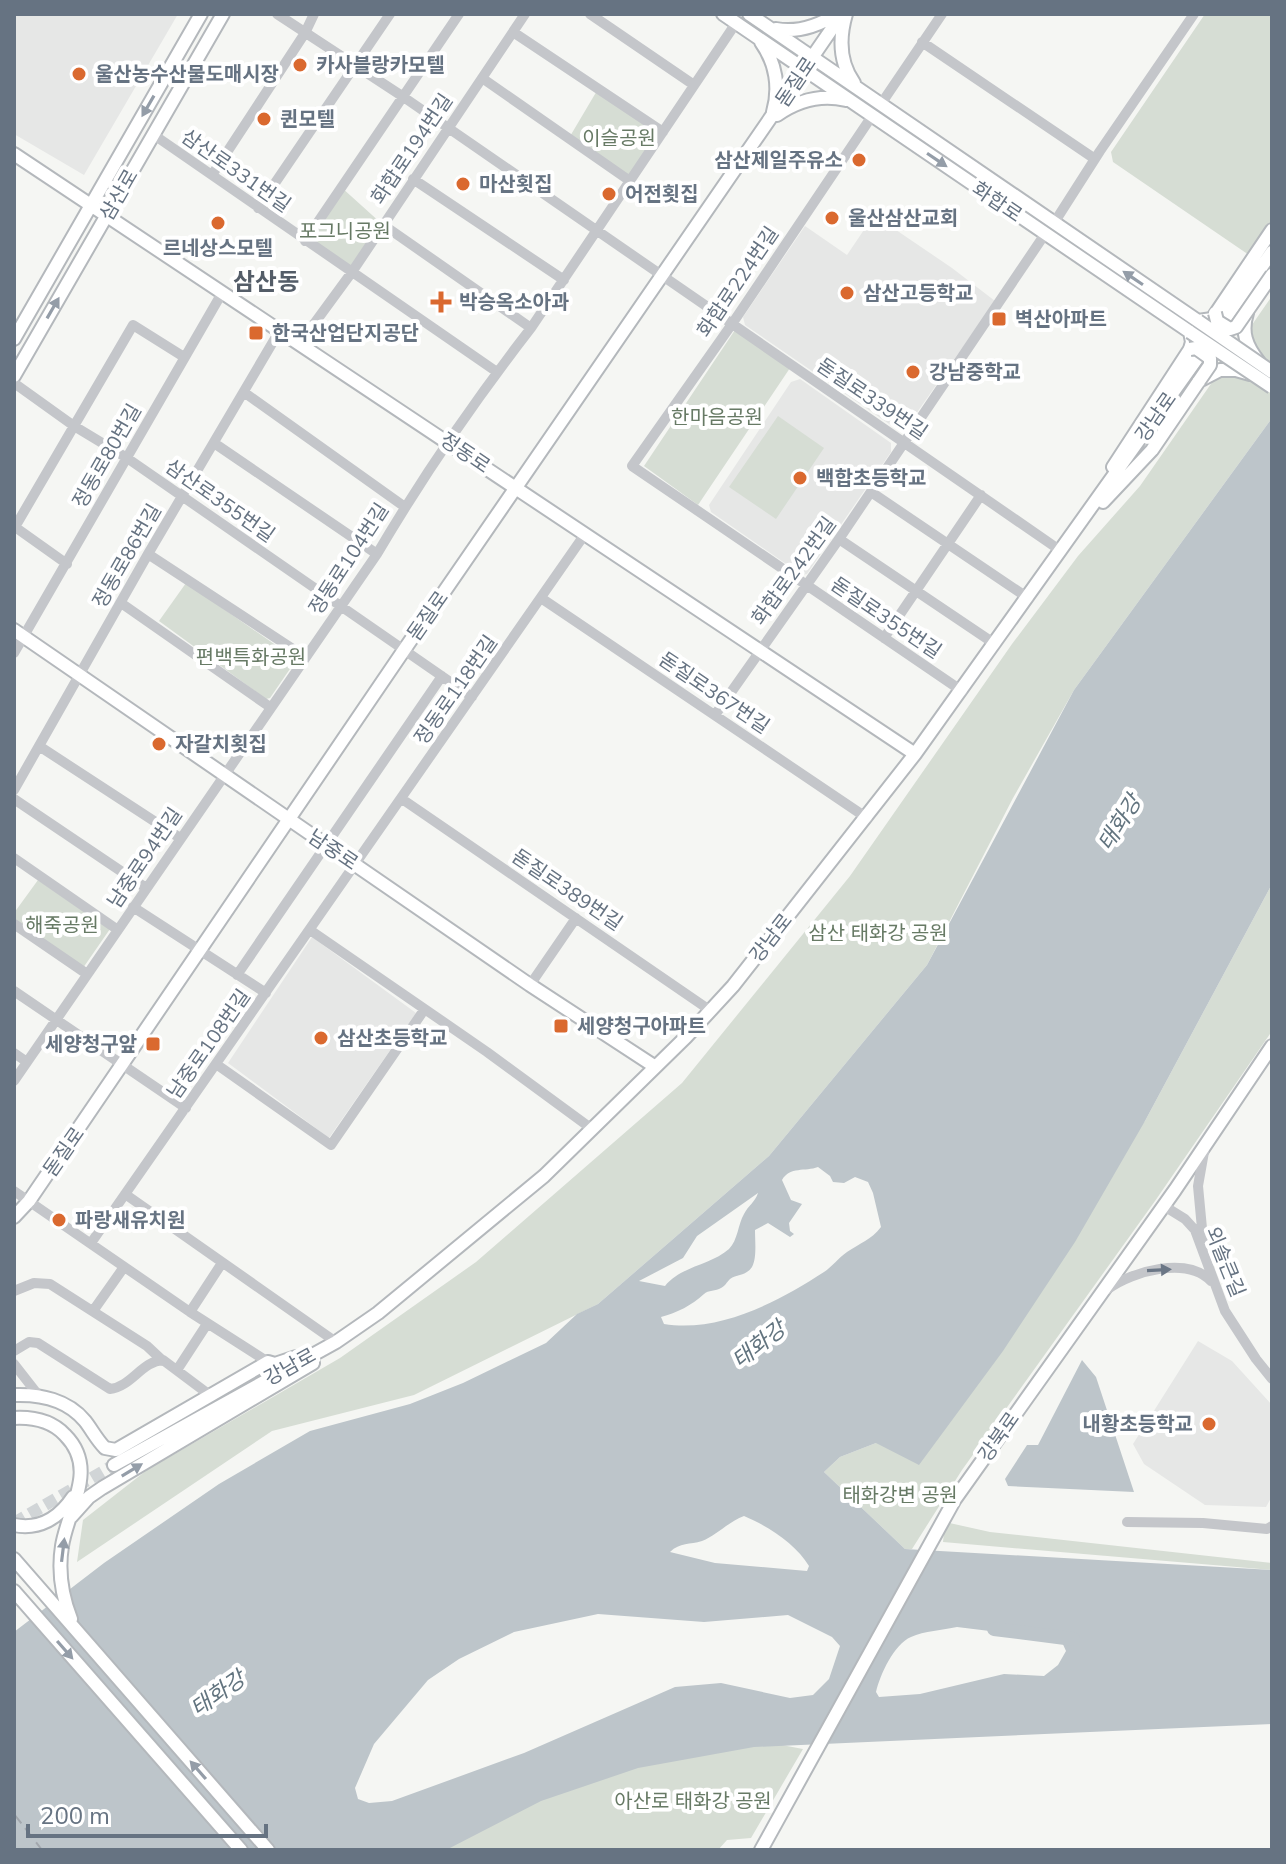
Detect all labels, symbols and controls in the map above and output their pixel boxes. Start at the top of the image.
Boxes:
place label: 카사블랑카모텔 [316,52,445,79]
street label: 돋질로 [769,52,823,112]
marker: 카사블랑카모텔 [291,56,309,74]
place label: 울산농수산물도매시장 [95,61,279,88]
marker: 울산농수산물도매시장 [70,65,88,83]
street label: 화합로194번길 [365,88,459,210]
one-way arrow [141,95,155,117]
place label: 퀸모텔 [280,106,335,133]
marker: 퀸모텔 [255,110,273,128]
street label: 삼산로331번길 [176,123,296,219]
park label: 이슬공원 [582,125,656,152]
place label: 삼산제일주유소 [714,147,843,174]
marker: 삼산제일주유소 [850,151,868,169]
one-way arrow [926,152,947,167]
street label: 삼산로 [94,164,144,226]
place label: 마산횟집 [479,171,553,198]
marker: 마산횟집 [454,175,472,193]
street label: 화합로 [967,175,1027,229]
place label: 어전횟집 [625,181,699,208]
marker: 어전횟집 [600,185,618,203]
place label: 울산삼산교회 [848,205,958,232]
marker: 울산삼산교회 [823,209,841,227]
marker: 르네상스모텔 [209,214,227,232]
park label: 포그니공원 [299,218,391,245]
street label: 화합로224번길 [691,221,785,343]
place label: 르네상스모텔 [163,235,273,262]
district label: 삼산동 [233,266,299,298]
one-way arrow [1123,270,1144,285]
place label: 삼산고등학교 [863,280,973,307]
marker: 삼산고등학교 [838,284,856,302]
place label: 박승옥소아과 [459,289,569,316]
marker: 박승옥소아과 [430,291,452,313]
one-way arrow [46,297,60,320]
place label: 벽산아파트 [1015,306,1107,333]
marker: 벽산아파트 [990,310,1008,328]
place label: 한국산업단지공단 [272,320,419,347]
marker: 한국산업단지공단 [247,324,265,342]
street label: 돋질로339번길 [811,352,933,446]
place label: 강남중학교 [929,359,1021,386]
marker: 강남중학교 [904,363,922,381]
street label: 강남로 [1129,387,1183,447]
street label: 정동로80번길 [66,399,148,513]
park label: 한마음공원 [671,404,763,431]
street label: 정동로 [435,426,495,480]
street label: 삼산로355번길 [160,453,280,549]
place label: 백합초등학교 [816,465,926,492]
marker: 백합초등학교 [791,469,809,487]
street label: 정동로104번길 [303,498,395,620]
street label: 정동로86번길 [86,499,168,613]
street label: 화합로242번길 [745,511,843,631]
street label: 돋질로355번길 [825,571,947,665]
street label: 돋질로 [401,586,455,646]
street label: 정동로118번길 [408,630,504,750]
park label: 편백특화공원 [196,644,306,671]
street label: 돋질로367번길 [653,646,775,740]
place label: 자갈치횟집 [175,731,267,758]
marker: 자갈치횟집 [150,735,168,753]
water label: 태화강 [1091,787,1150,857]
street label: 남중로94번길 [101,802,189,914]
street label: 남중로 [303,823,363,877]
street label: 돋질로389번길 [506,843,628,937]
street label: 강남로 [743,908,799,968]
park label: 해죽공원 [25,912,99,939]
park label: 삼산 태화강 공원 [808,920,948,947]
street label: 남중로108번길 [161,984,257,1104]
place label: 세양청구아파트 [577,1013,706,1040]
marker: 세양청구아파트 [552,1017,570,1035]
place label: 삼산초등학교 [337,1025,447,1052]
marker: 삼산초등학교 [312,1029,330,1047]
place label: 세양청구앞 [45,1031,138,1058]
marker: 세양청구앞 [144,1035,162,1053]
street label: 돋질로 [37,1122,91,1182]
place label: 파랑새유치원 [75,1207,185,1234]
marker: 파랑새유치원 [50,1211,68,1229]
street label: 외솔큰길 [1199,1223,1251,1301]
one-way arrow [1147,1263,1172,1276]
water label: 태화강 [726,1313,794,1376]
street label: 강남로 [259,1342,321,1392]
street label: 강북로 [972,1407,1026,1467]
place label: 내황초등학교 [1083,1411,1193,1438]
marker: 내황초등학교 [1200,1415,1218,1433]
one-way arrow [121,1463,143,1477]
park label: 태화강변 공원 [842,1482,958,1509]
one-way arrow [56,1537,69,1562]
one-way arrow [56,1640,74,1659]
water label: 태화강 [185,1663,254,1724]
one-way arrow [190,1760,208,1780]
scale bar [28,1788,266,1838]
park label: 아산로 태화강 공원 [614,1788,772,1815]
text: 200 m [40,1800,110,1832]

